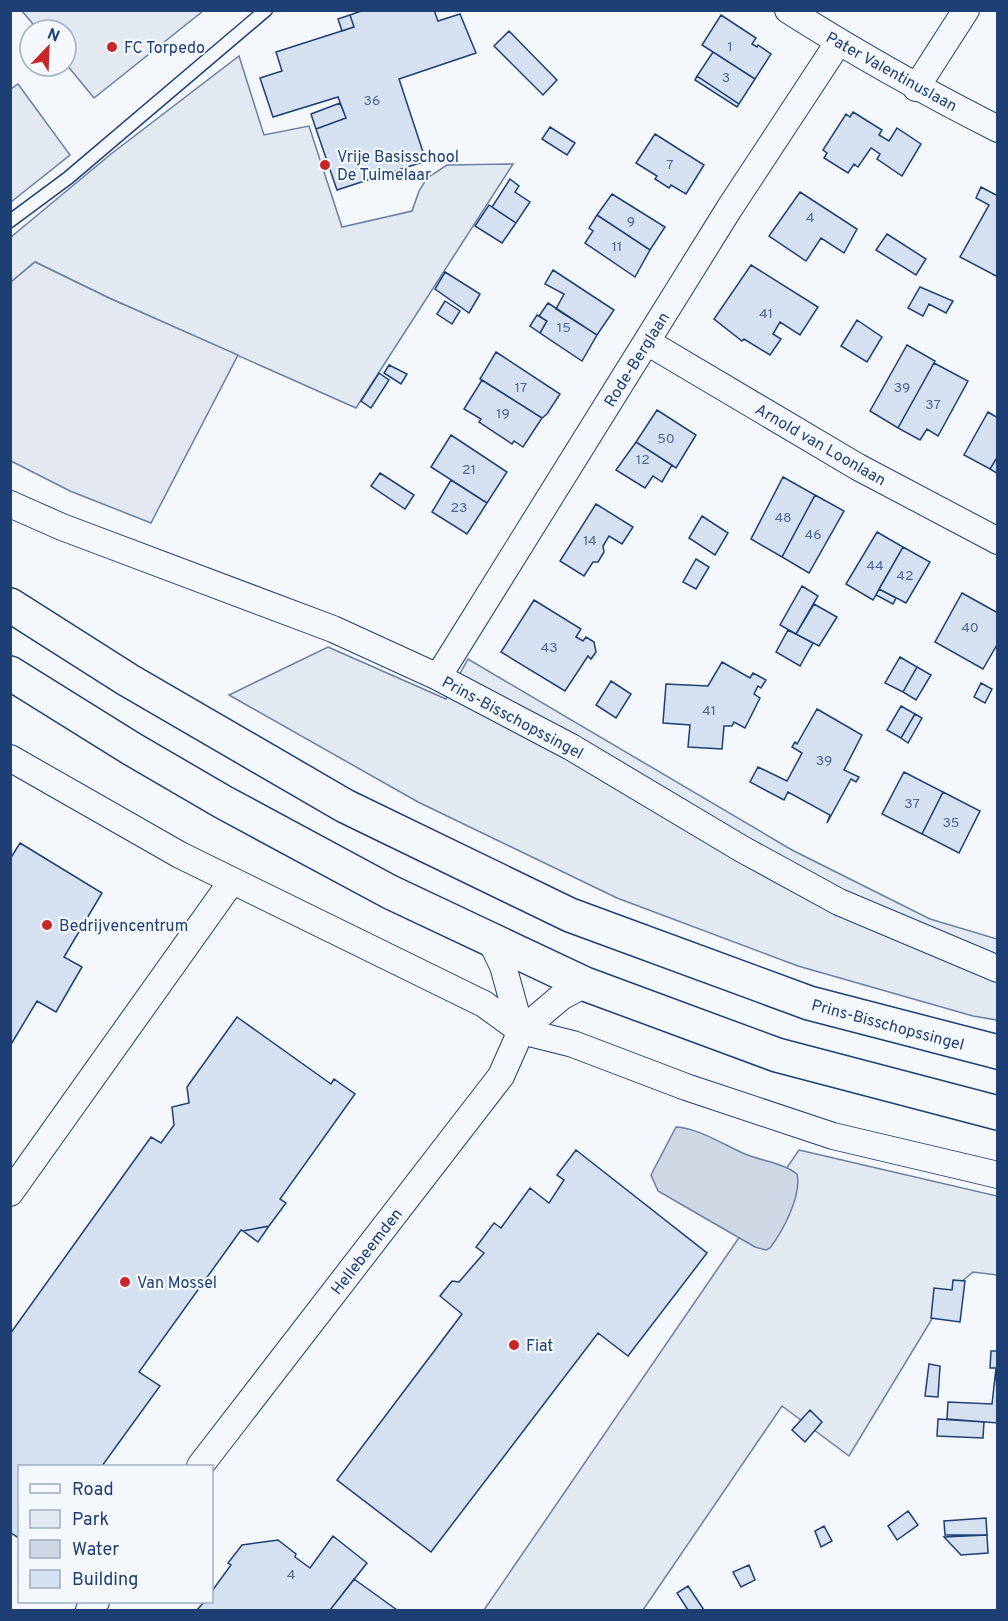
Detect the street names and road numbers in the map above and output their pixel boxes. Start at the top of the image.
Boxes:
street label: Pater Valentinuslaan [822,28,960,117]
street label: Rode-Berglaan [601,309,675,411]
street label: Arnold van Loonlaan [751,400,889,491]
street label: Prins-Bisschopssingel [438,673,586,765]
street label: Prins-Bisschopssingel [809,996,966,1056]
street label: Hellebeemden [328,1205,408,1299]

